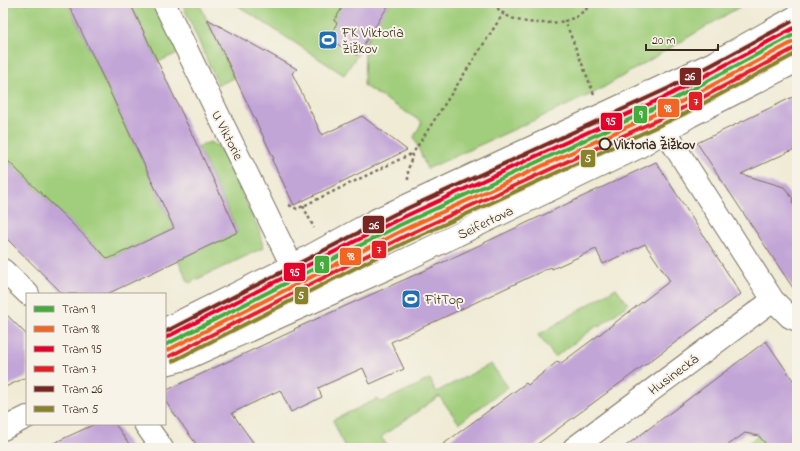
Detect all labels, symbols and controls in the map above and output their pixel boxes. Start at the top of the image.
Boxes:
place label: FK Viktoria Žižkov [341,23,404,60]
scale bar [646,26,718,52]
sports icon: FK Viktoria Žižkov [317,29,339,51]
text: 20 m [652,32,675,50]
line badge: 26 [679,67,702,86]
text: 26 [684,69,695,85]
line badge: 7 [688,91,703,111]
text: 7 [694,94,699,110]
line badge: 98 [657,98,680,118]
text: 98 [663,101,673,117]
line badge: 9 [633,105,648,124]
street label: U Viktorie [205,107,248,165]
text: 9 [638,107,643,123]
line badge: 95 [600,112,623,131]
text: 95 [605,114,617,130]
place label: Viktoria Žižkov [613,135,696,156]
marker: Viktoria Žižkov [598,137,612,151]
line badge: 5 [580,149,596,168]
text: 5 [585,151,592,167]
street label: Seifertova [454,201,517,246]
line badge: 26 [362,215,385,234]
text: 26 [368,218,379,234]
line badge: 7 [371,240,387,259]
text: 7 [377,242,382,258]
line badge: 98 [339,247,362,266]
text: 98 [346,249,356,265]
line badge: 9 [314,255,330,274]
text: 9 [319,258,324,274]
line badge: 95 [283,262,306,282]
text: 95 [289,265,301,281]
line badge: 5 [294,286,309,305]
text: 5 [298,288,305,304]
sports icon: FitTop [400,288,422,310]
place label: FitTop [424,290,464,311]
legend [26,293,166,425]
text: Tram 9 [62,301,95,319]
text: Tram 98 [62,321,100,339]
text: Tram 95 [62,341,102,359]
street label: Husinecká [644,349,704,401]
text: Tram 7 [62,361,96,379]
text: Tram 26 [62,381,103,399]
text: Tram 5 [62,401,98,419]

